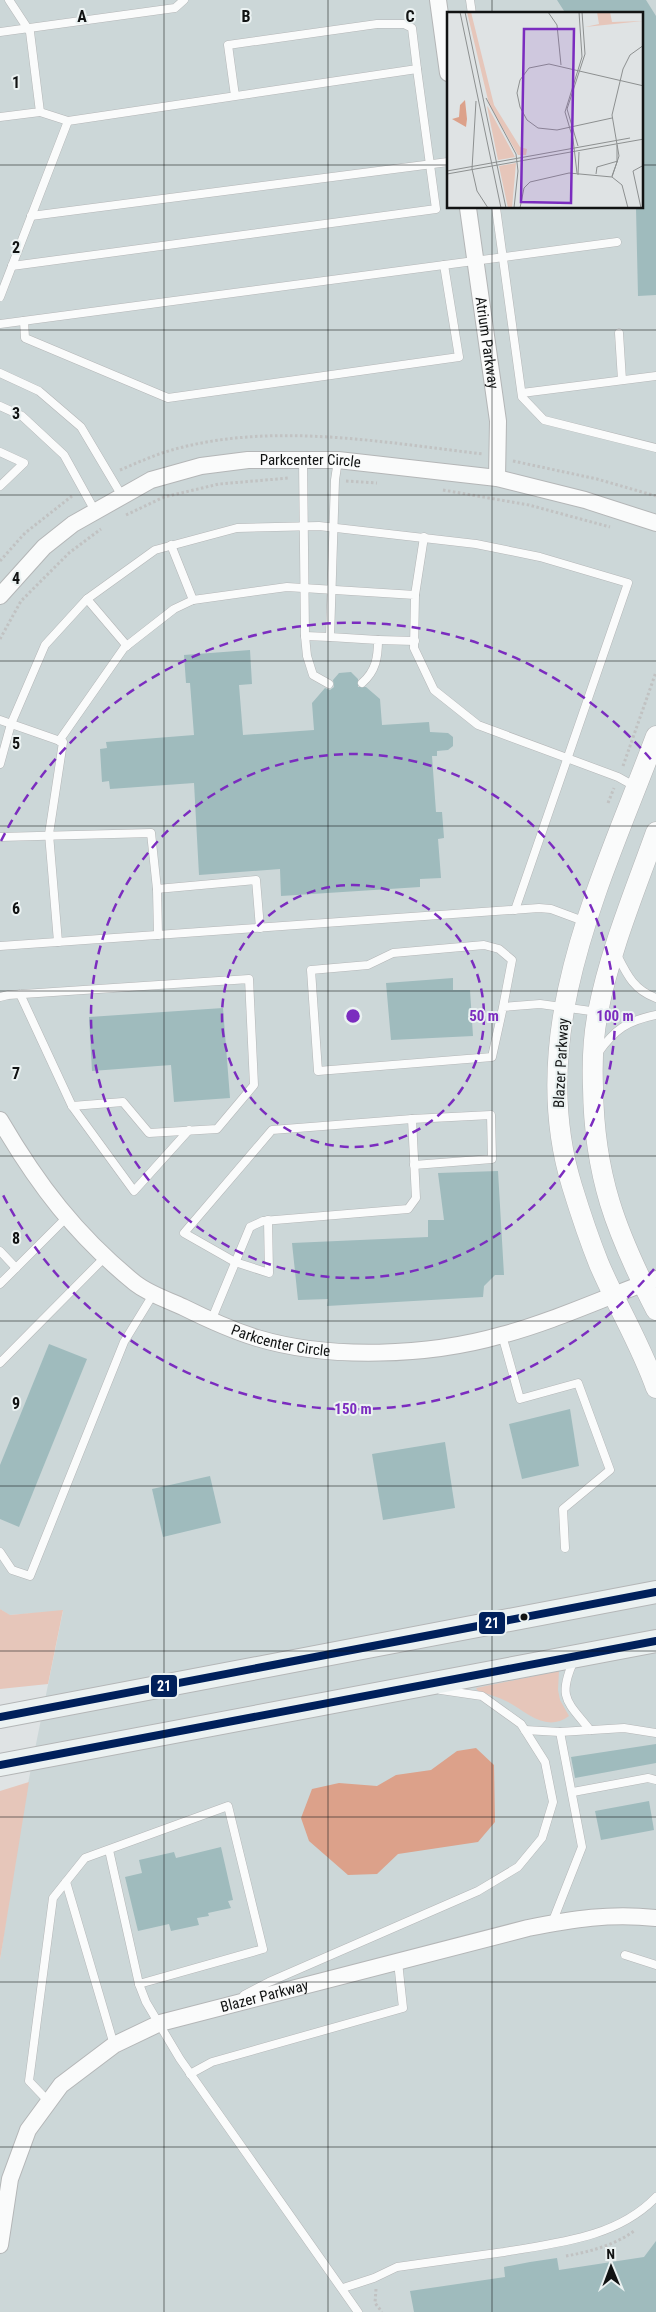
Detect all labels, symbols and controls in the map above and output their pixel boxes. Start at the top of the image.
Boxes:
text: A [77,7,87,26]
text: B [242,7,251,26]
text: C [405,7,415,26]
inset map [447,12,644,209]
text: 1 [12,73,20,92]
text: 2 [12,238,20,257]
street label: Atrium Parkway [472,295,502,390]
text: 3 [12,404,20,423]
street label: Parkcenter Circle [260,451,362,472]
text: 4 [12,569,20,588]
text: 5 [12,734,20,753]
text: 6 [12,899,20,918]
centre of rings [344,1007,362,1025]
text: 50 m [469,1007,499,1025]
text: 100 m [596,1007,634,1025]
street label: Blazer Parkway [550,1018,572,1108]
text: 7 [12,1064,20,1083]
text: 8 [12,1229,20,1248]
street label: Parkcenter Circle [229,1321,331,1360]
text: 9 [12,1394,20,1413]
text: 150 m [334,1400,372,1418]
line badge: 21 [478,1611,506,1635]
unlabelled marker [519,1612,529,1622]
text: 21 [485,1615,499,1631]
line badge: 21 [150,1674,178,1698]
text: 21 [157,1678,171,1694]
street label: Blazer Parkway [219,1976,310,2016]
north arrow [586,2242,636,2292]
text: N [606,2246,615,2262]

